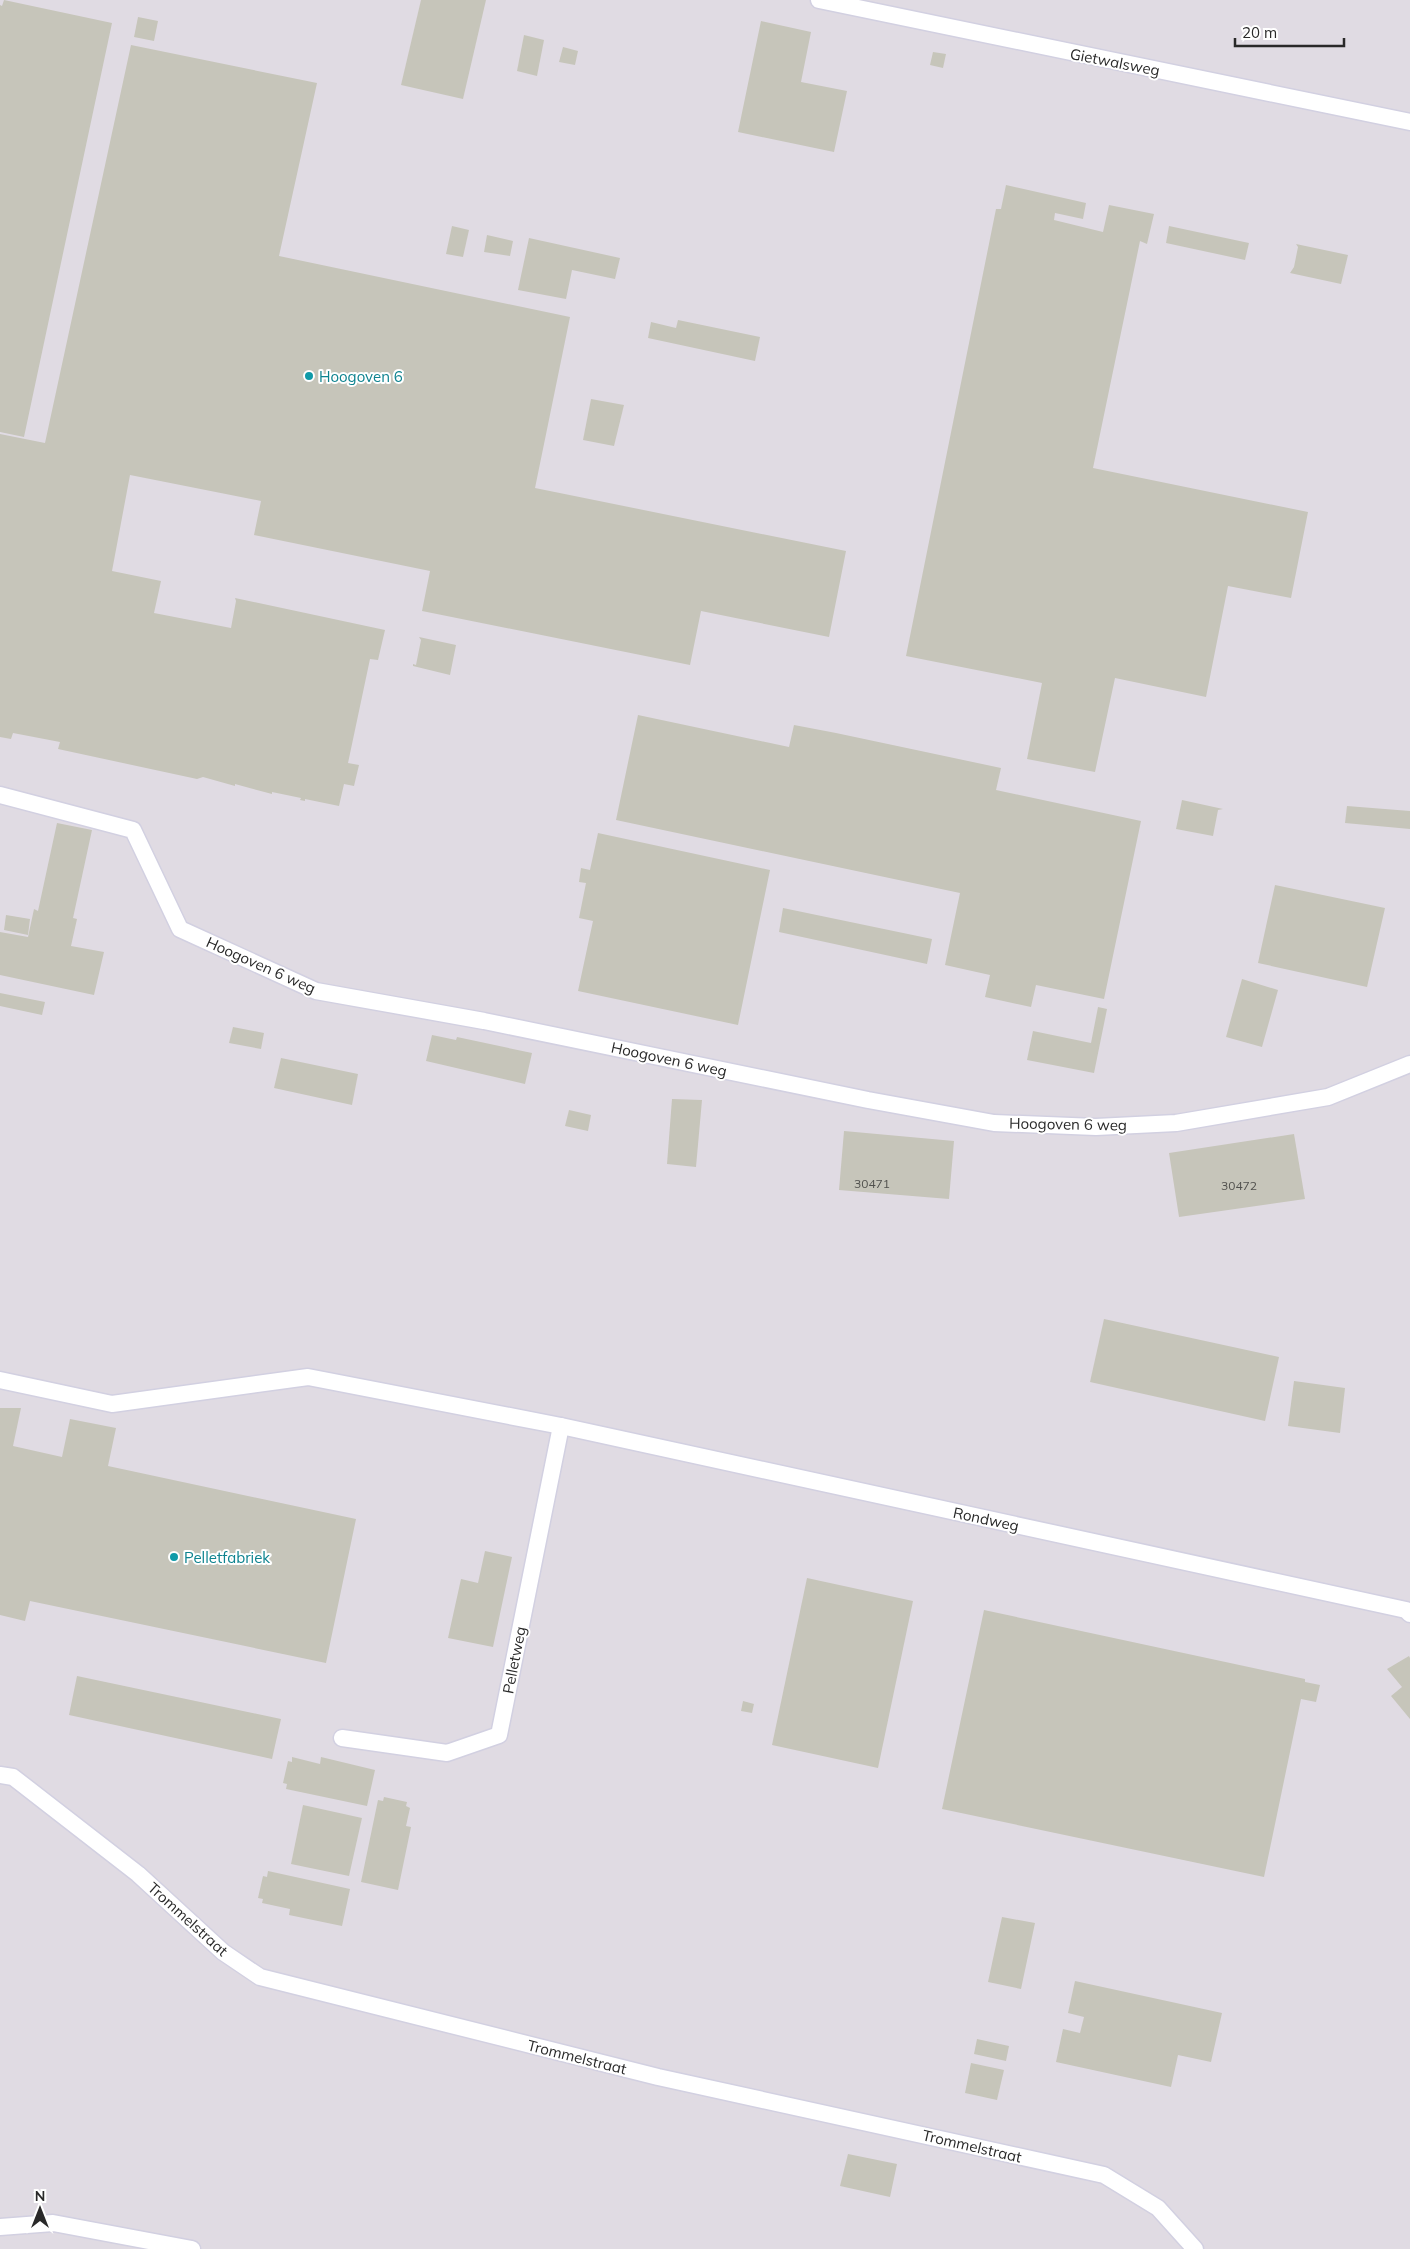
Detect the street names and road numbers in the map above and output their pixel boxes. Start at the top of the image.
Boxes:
street label: Gietwalsweg [1069,44,1161,80]
street label: Hoogoven 6 weg [203,932,319,998]
street label: Hoogoven 6 weg [609,1037,729,1081]
street label: Hoogoven 6 weg [1009,1113,1127,1135]
street label: Rondweg [951,1503,1021,1535]
street label: Pelletweg [498,1625,530,1695]
street label: Trommelstraat [144,1878,232,1960]
street label: Trommelstraat [526,2036,628,2078]
street label: Trommelstraat [921,2125,1023,2167]

